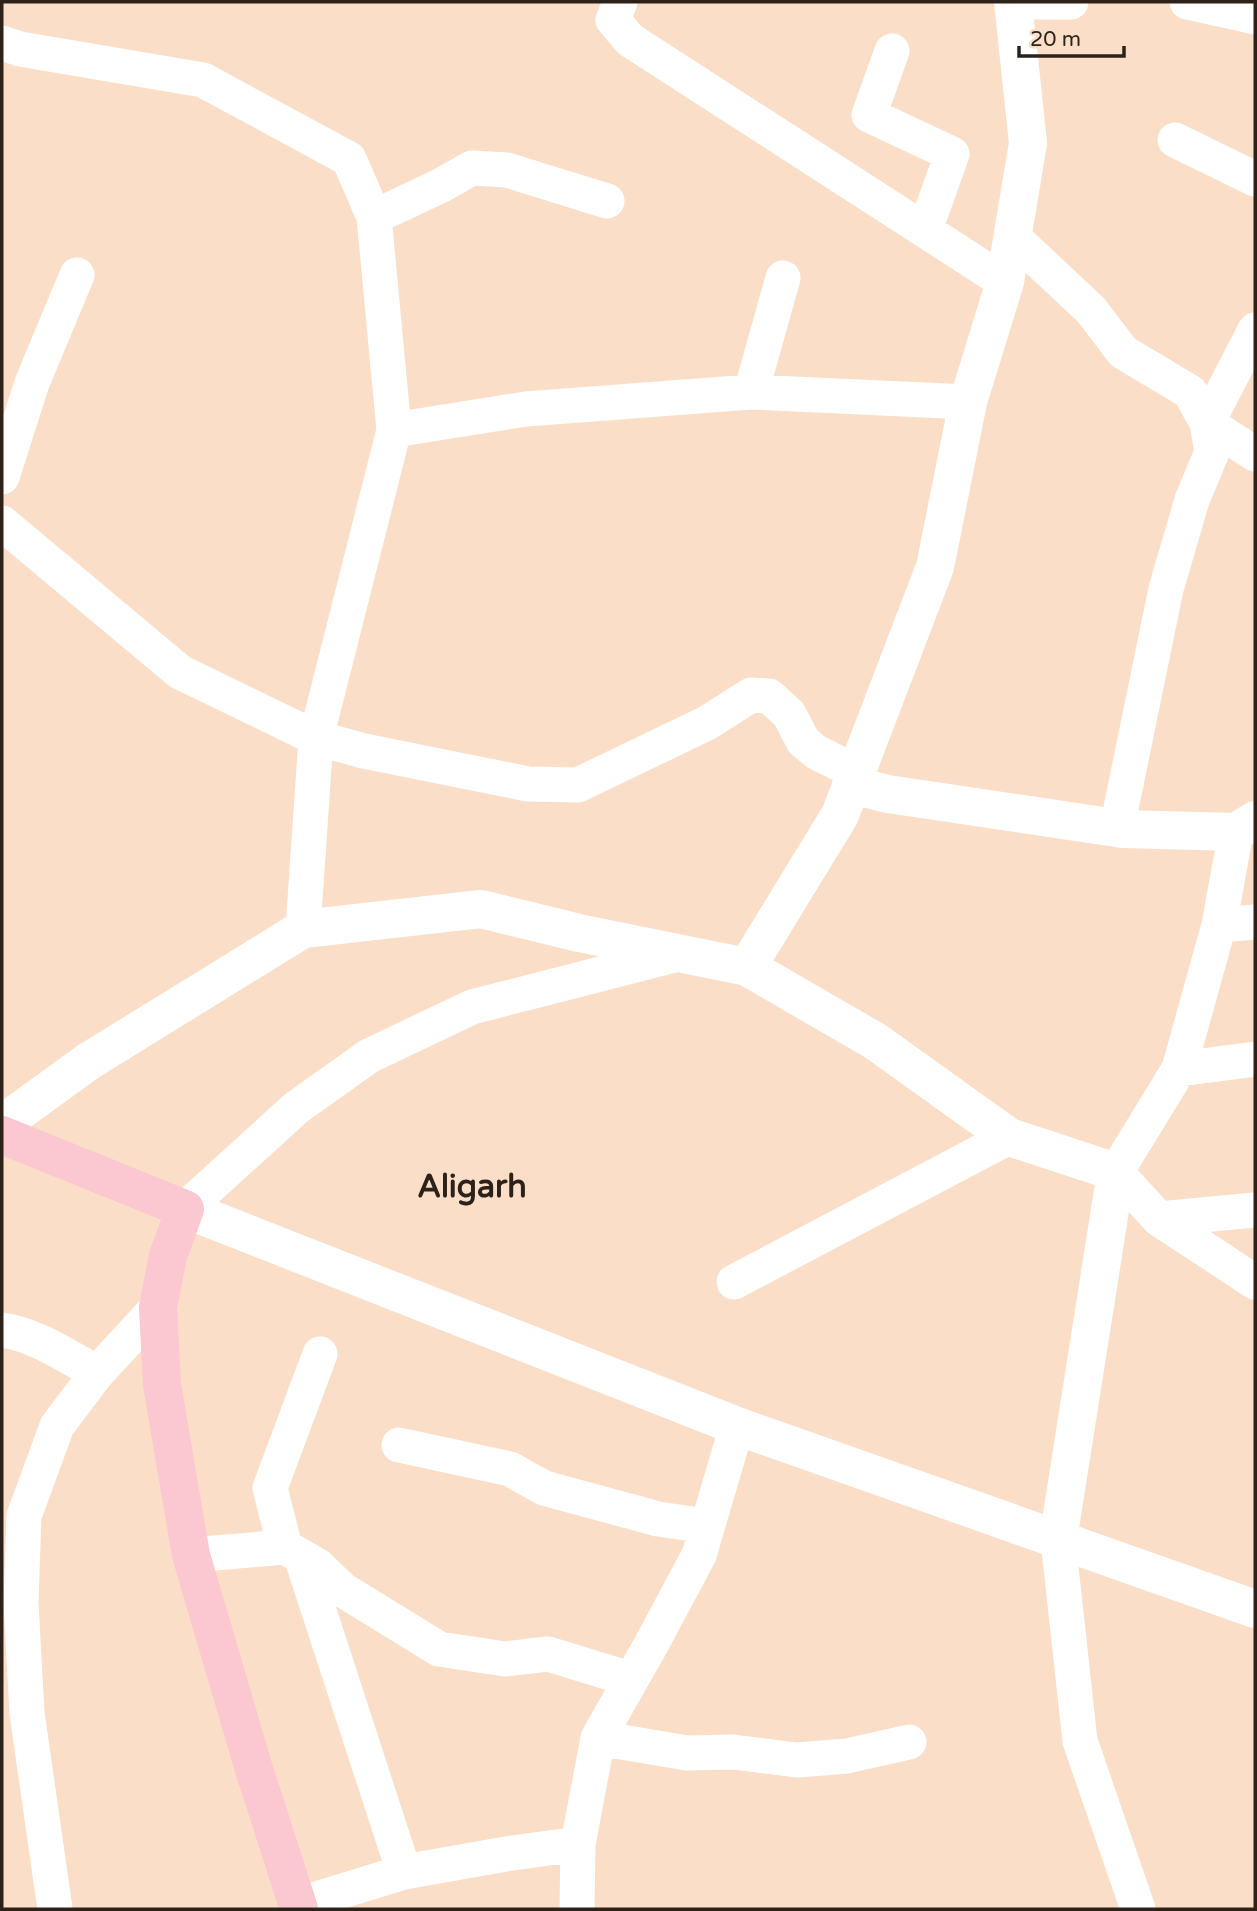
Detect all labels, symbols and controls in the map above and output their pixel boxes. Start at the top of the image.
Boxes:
scale bar [1019,14,1124,58]
text: 20 m [1030,27,1081,52]
district label: Aligarh [417,1168,527,1206]

